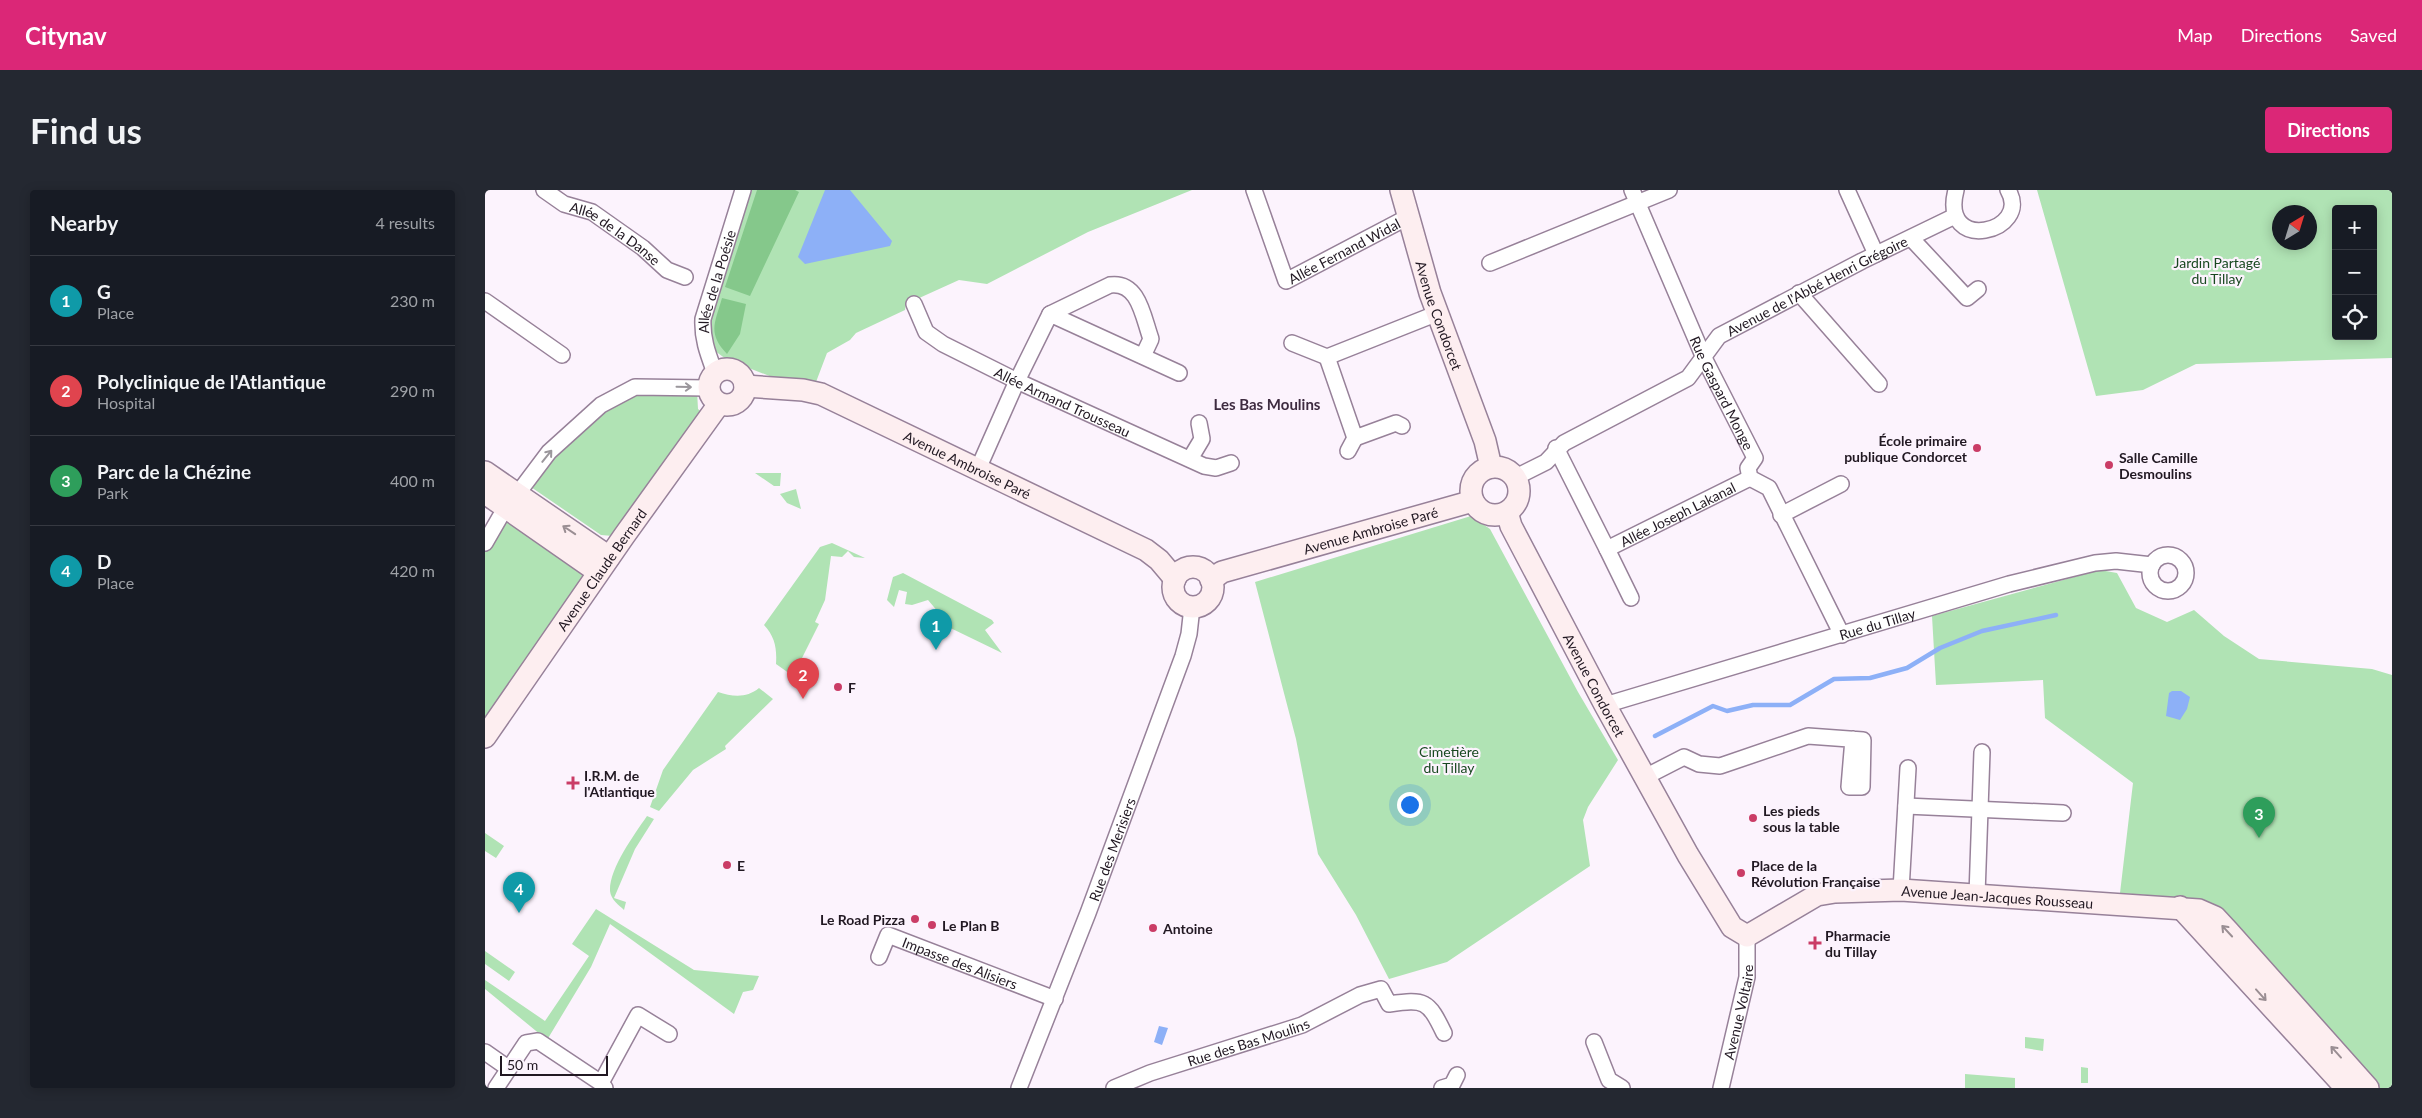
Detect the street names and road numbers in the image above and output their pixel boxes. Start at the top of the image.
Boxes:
street label: Allée de la Danse [568,198,664,268]
street label: Allée Fernand Widal [1285,214,1403,287]
street label: Allée de la Poésie [694,228,739,334]
street label: Avenue de l'Abbé Henri Grégoire [1723,232,1910,339]
street label: Avenue Condorcet [1413,259,1466,372]
street label: Rue Gaspard Monge [1687,333,1758,452]
street label: Allée Armand Trousseau [992,363,1133,440]
street label: Avenue Ambroise Paré [901,427,1034,502]
street label: Allée Joseph Lakanal [1617,478,1738,550]
street label: Avenue Ambroise Paré [1301,503,1440,557]
street label: Avenue Claude Bernard [553,505,650,634]
street label: Rue du Tillay [1837,604,1918,643]
street label: Avenue Condorcet [1560,630,1629,739]
street label: Rue des Merisiers [1085,795,1138,903]
street label: Avenue Jean-Jacques Rousseau [1901,882,2094,911]
street label: Impasse des Alisiers [900,933,1020,992]
street label: Avenue Voltaire [1719,965,1756,1061]
street label: Rue des Bas Moulins [1185,1014,1312,1069]

